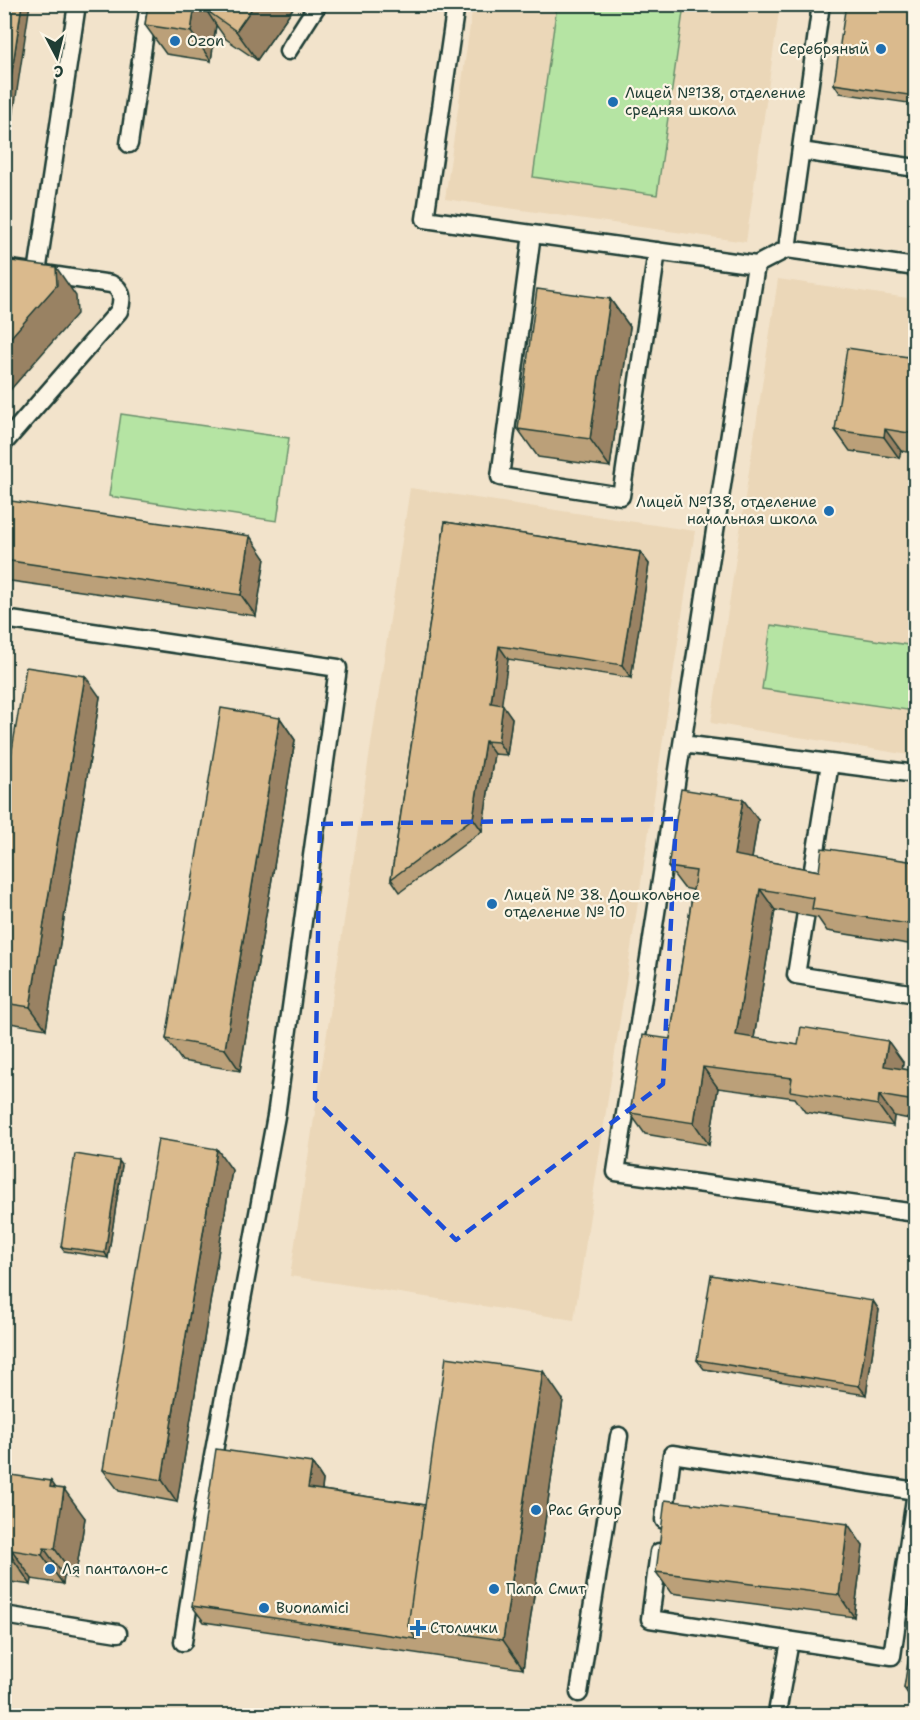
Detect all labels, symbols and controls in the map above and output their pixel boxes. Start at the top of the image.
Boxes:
north arrow [27,27,87,87]
place label: Ozon [187,31,224,51]
marker: Ozon [168,34,182,48]
place label: Серебряный [780,39,869,59]
marker: Серебряный [874,42,888,56]
text: С [52,60,65,82]
place label: Лицей №138, отделение средняя школа [625,83,806,120]
marker: Лицей №138, отделение средняя школа [606,95,620,109]
place label: Лицей №138, отделение начальная школа [636,492,818,529]
marker: Лицей №138, отделение начальная школа [822,504,836,518]
place label: Лицей № 38. Дошкольное отделение № 10 [504,885,700,922]
marker: Лицей № 38. Дошкольное отделение № 10 [485,897,499,911]
place label: Pac Group [548,1500,622,1520]
marker: Pac Group [529,1503,543,1517]
place label: Ля панталон-с [62,1559,168,1579]
marker: Ля панталон-с [43,1562,57,1576]
place label: Папа Смит [506,1579,586,1599]
marker: Папа Смит [487,1582,501,1596]
place label: Buonamici [276,1598,349,1618]
marker: Buonamici [257,1601,271,1615]
place label: Столички [430,1618,498,1638]
marker: Столички [411,1621,425,1635]

